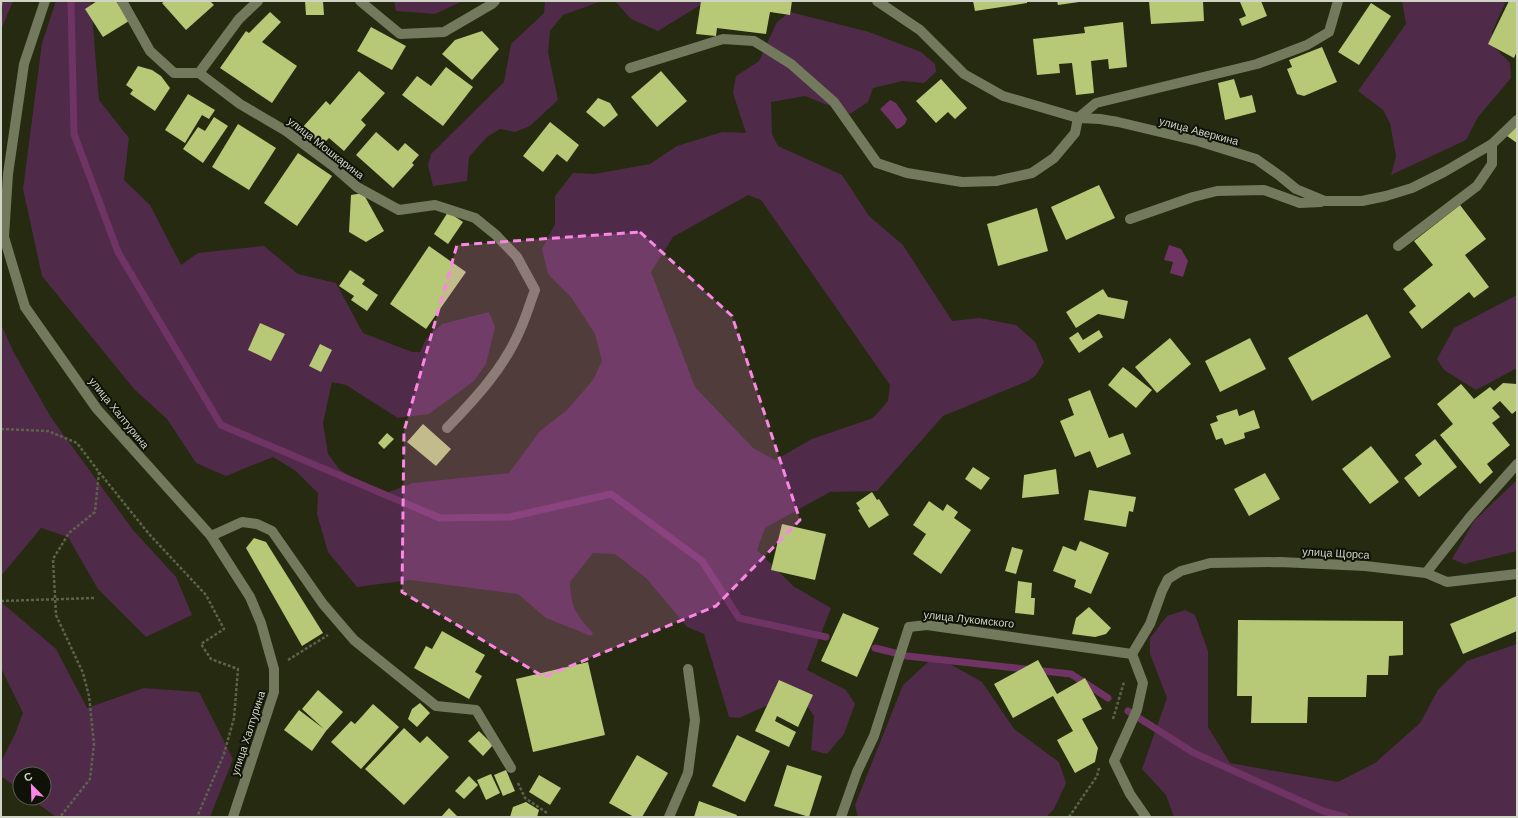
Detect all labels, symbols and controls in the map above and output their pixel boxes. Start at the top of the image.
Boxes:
street label: улица Мошкарина [286,115,367,182]
street label: улица Аверкина [1158,115,1241,148]
street label: улица Халтурина [87,375,152,452]
street label: улица Щорса [1302,545,1371,561]
street label: улица Лукомского [923,608,1015,630]
street label: улица Халтурина [229,688,268,777]
north arrow [12,766,52,806]
text: С [22,770,34,784]

